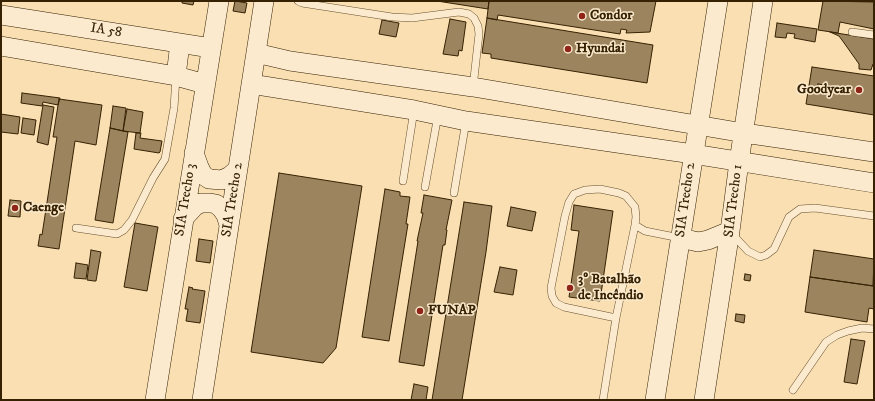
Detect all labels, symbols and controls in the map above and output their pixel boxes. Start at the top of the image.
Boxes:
place label: Condor [590,8,632,24]
marker: Condor [577,11,587,21]
street label: IA 58 [89,20,123,42]
place label: Hyundai [576,41,625,57]
marker: Hyundai [563,44,573,54]
place label: Goodyear [797,82,851,98]
marker: Goodyear [854,85,864,95]
street label: SIA Trecho 3 [172,162,200,238]
street label: SIA Trecho 2 [219,162,247,238]
street label: SIA Trecho 2 [672,162,700,238]
street label: SIA Trecho 1 [721,164,747,238]
place label: Caenge [23,200,64,216]
marker: Caenge [10,203,20,213]
place label: 3º Batalhão de Incêndio [578,272,643,304]
marker: 3º Batalhão de Incêndio [565,283,575,293]
place label: FUNAP [428,303,476,319]
marker: FUNAP [415,306,425,316]

